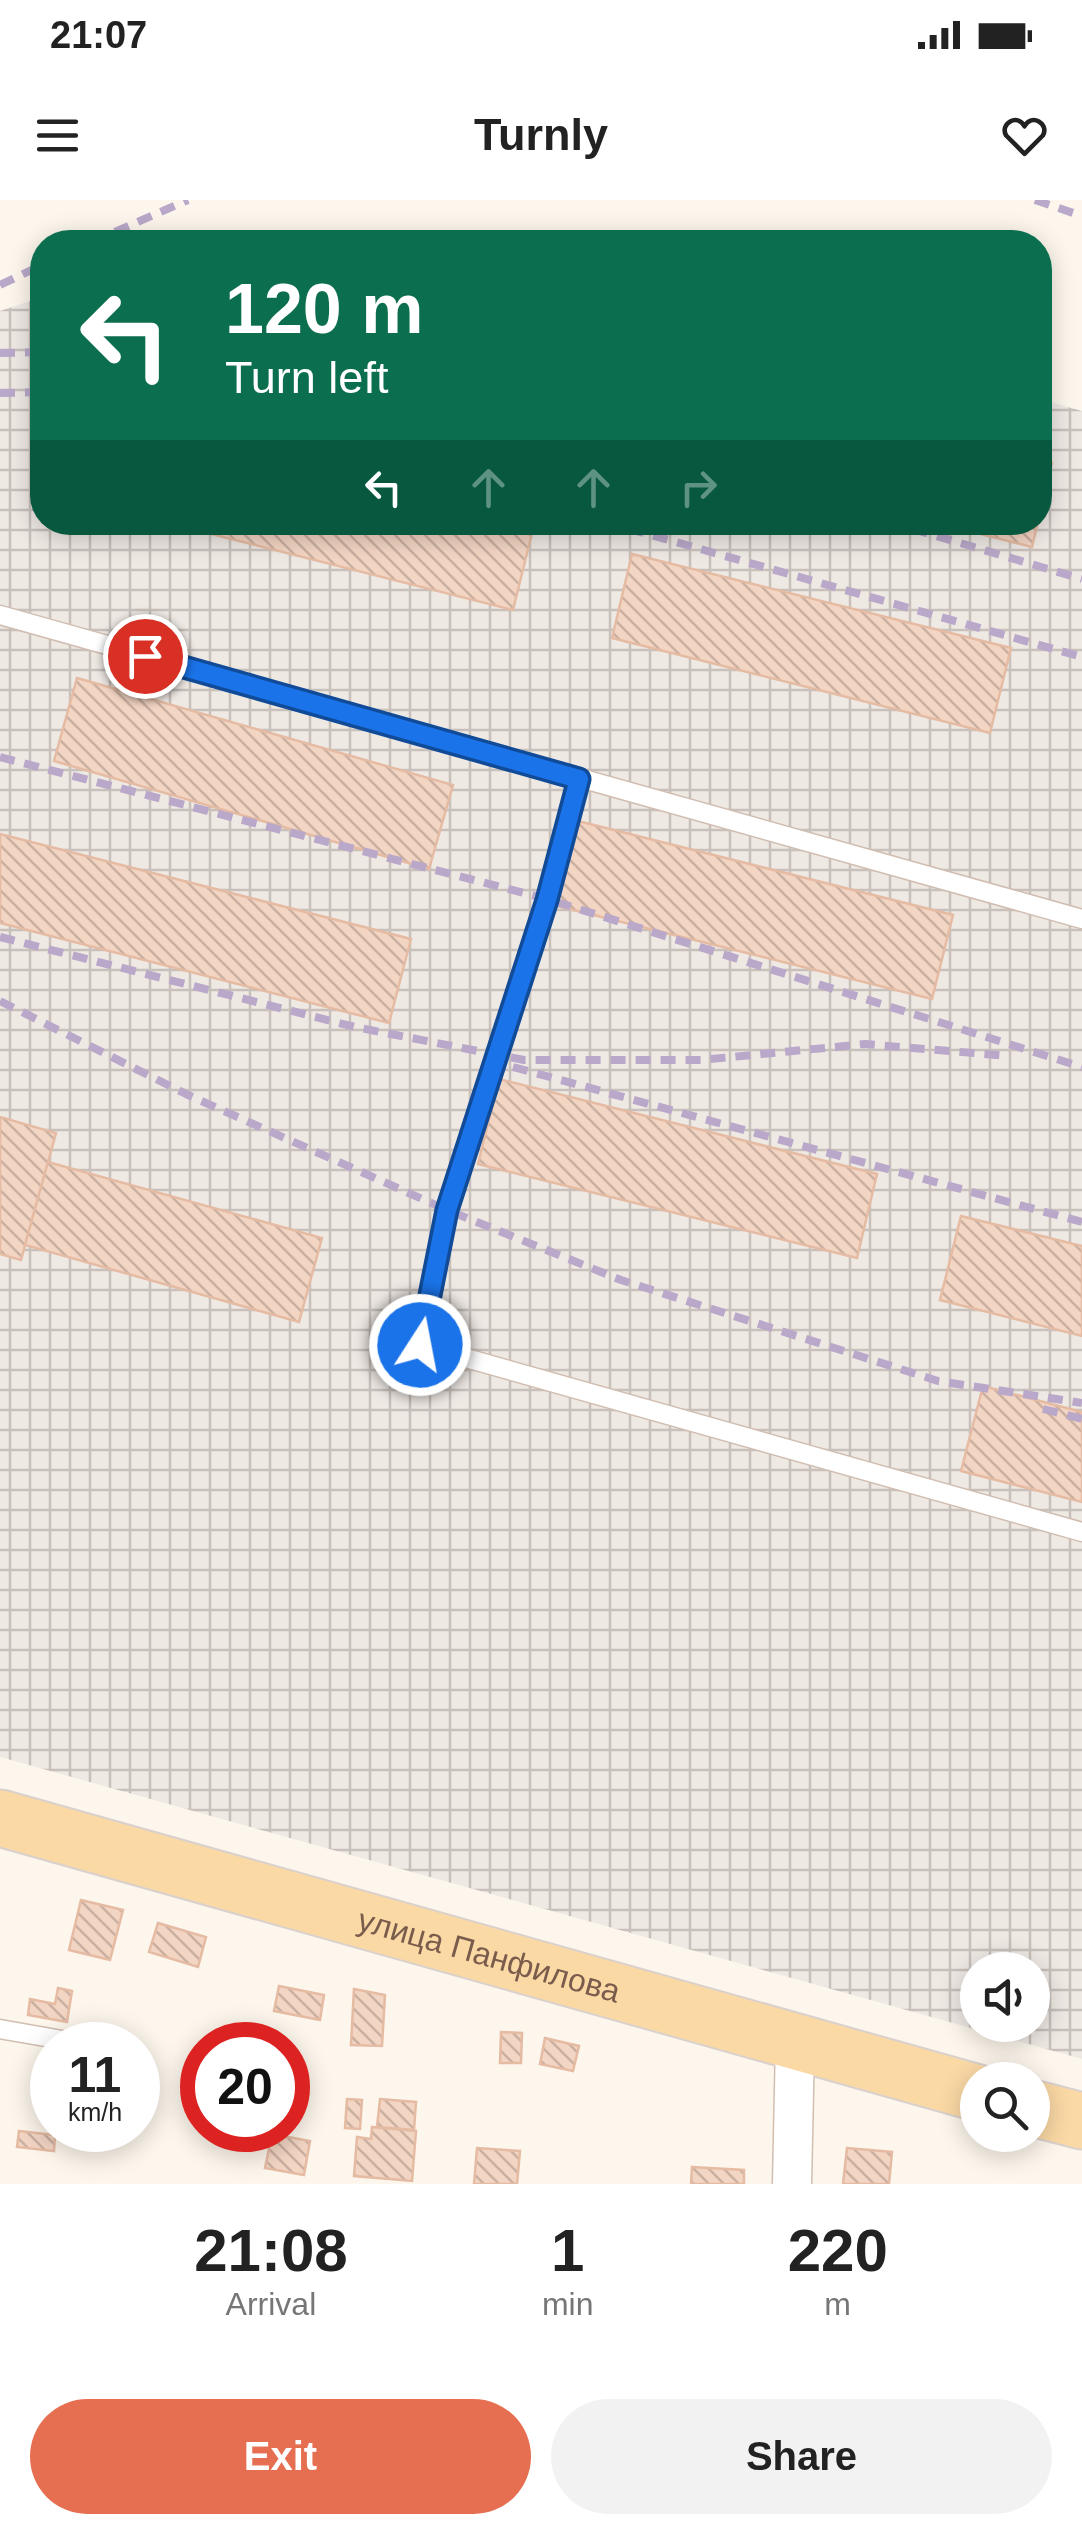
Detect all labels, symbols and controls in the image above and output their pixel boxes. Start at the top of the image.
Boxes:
text: 21:07 [50,14,147,56]
icon: menu [30,108,85,163]
icon: heart [997,108,1052,163]
text: Turnly [474,109,608,160]
icon: left [60,270,190,400]
text: 120 m [225,270,423,348]
text: Turn left [225,352,388,403]
icon: left [356,460,411,515]
icon: ahead [461,460,516,515]
icon: ahead [566,460,621,515]
icon: right [671,460,726,515]
pin [103,614,188,699]
icon: arrive [118,629,173,684]
position arrow [368,1293,472,1397]
street label: улица Панфилова [354,1902,624,2010]
map controls [960,1952,1050,2152]
button: sound [960,1952,1050,2042]
speed limit sign: 20 [180,2022,310,2152]
text: 11 [69,2047,121,2103]
button: search [960,2062,1050,2152]
text: km/h [68,2098,122,2126]
text: 21:08 [194,2217,348,2284]
text: 1 [551,2217,584,2284]
text: 220 [788,2217,888,2284]
text: Arrival [226,2286,316,2322]
text: min [542,2286,593,2322]
text: m [824,2286,851,2322]
button: Exit [30,2399,531,2514]
button: Share [551,2399,1052,2514]

